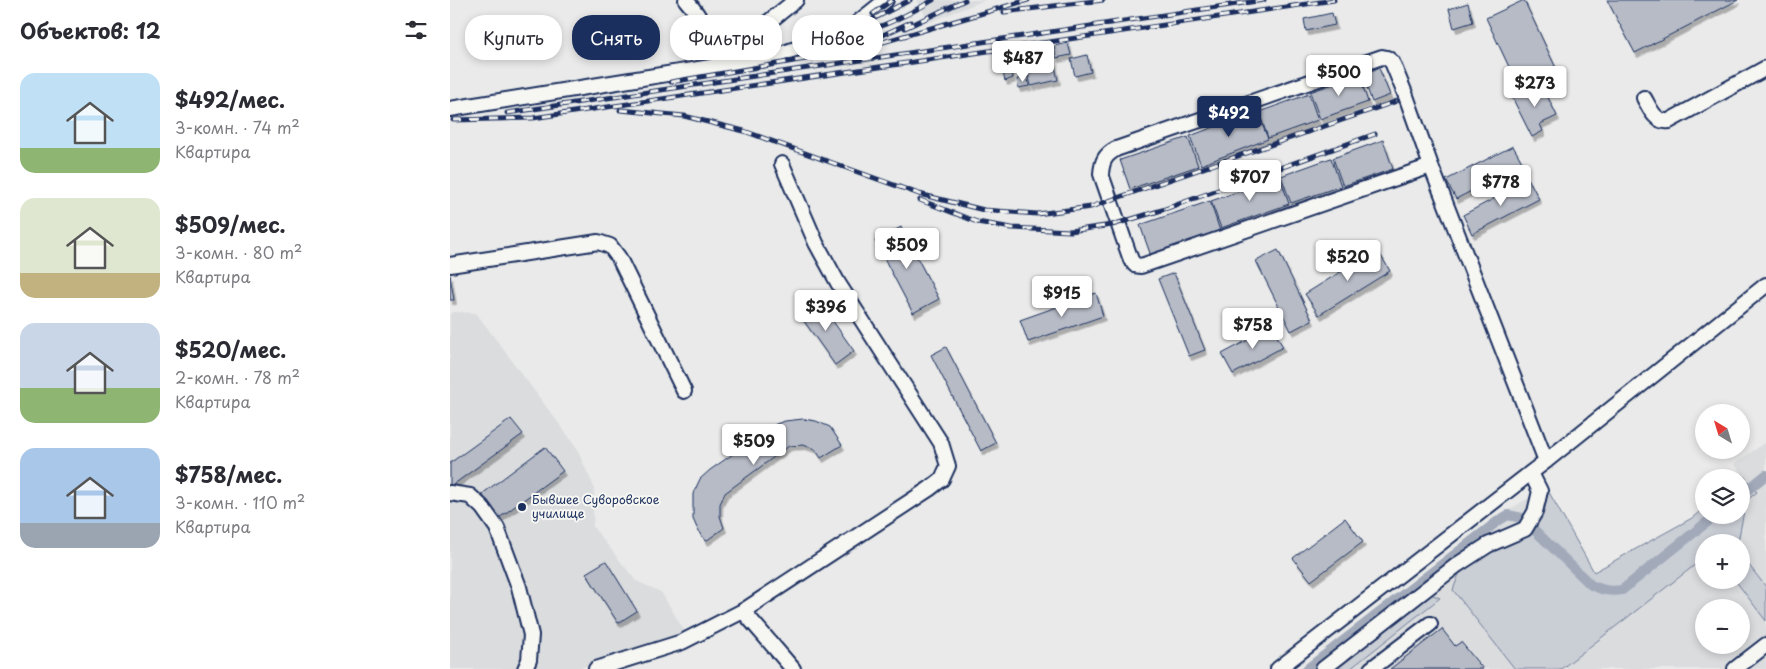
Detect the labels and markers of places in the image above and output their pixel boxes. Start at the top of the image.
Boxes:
pin: $487 [993,41,1053,83]
pin: $500 [1309,54,1369,97]
pin: $273 [1505,66,1565,108]
pin: $492 [1199,96,1259,138]
pin: $707 [1220,160,1280,202]
pin: $778 [1471,164,1531,207]
pin: $509 [877,228,937,270]
pin: $520 [1318,240,1378,282]
pin: $915 [1032,276,1092,318]
pin: $396 [796,290,856,332]
pin: $758 [1223,308,1283,350]
pin: $509 [724,424,784,466]
place label: Бывшее Суворовское училище [532,490,660,522]
marker: Бывшее Суворовское училище [516,501,528,513]

